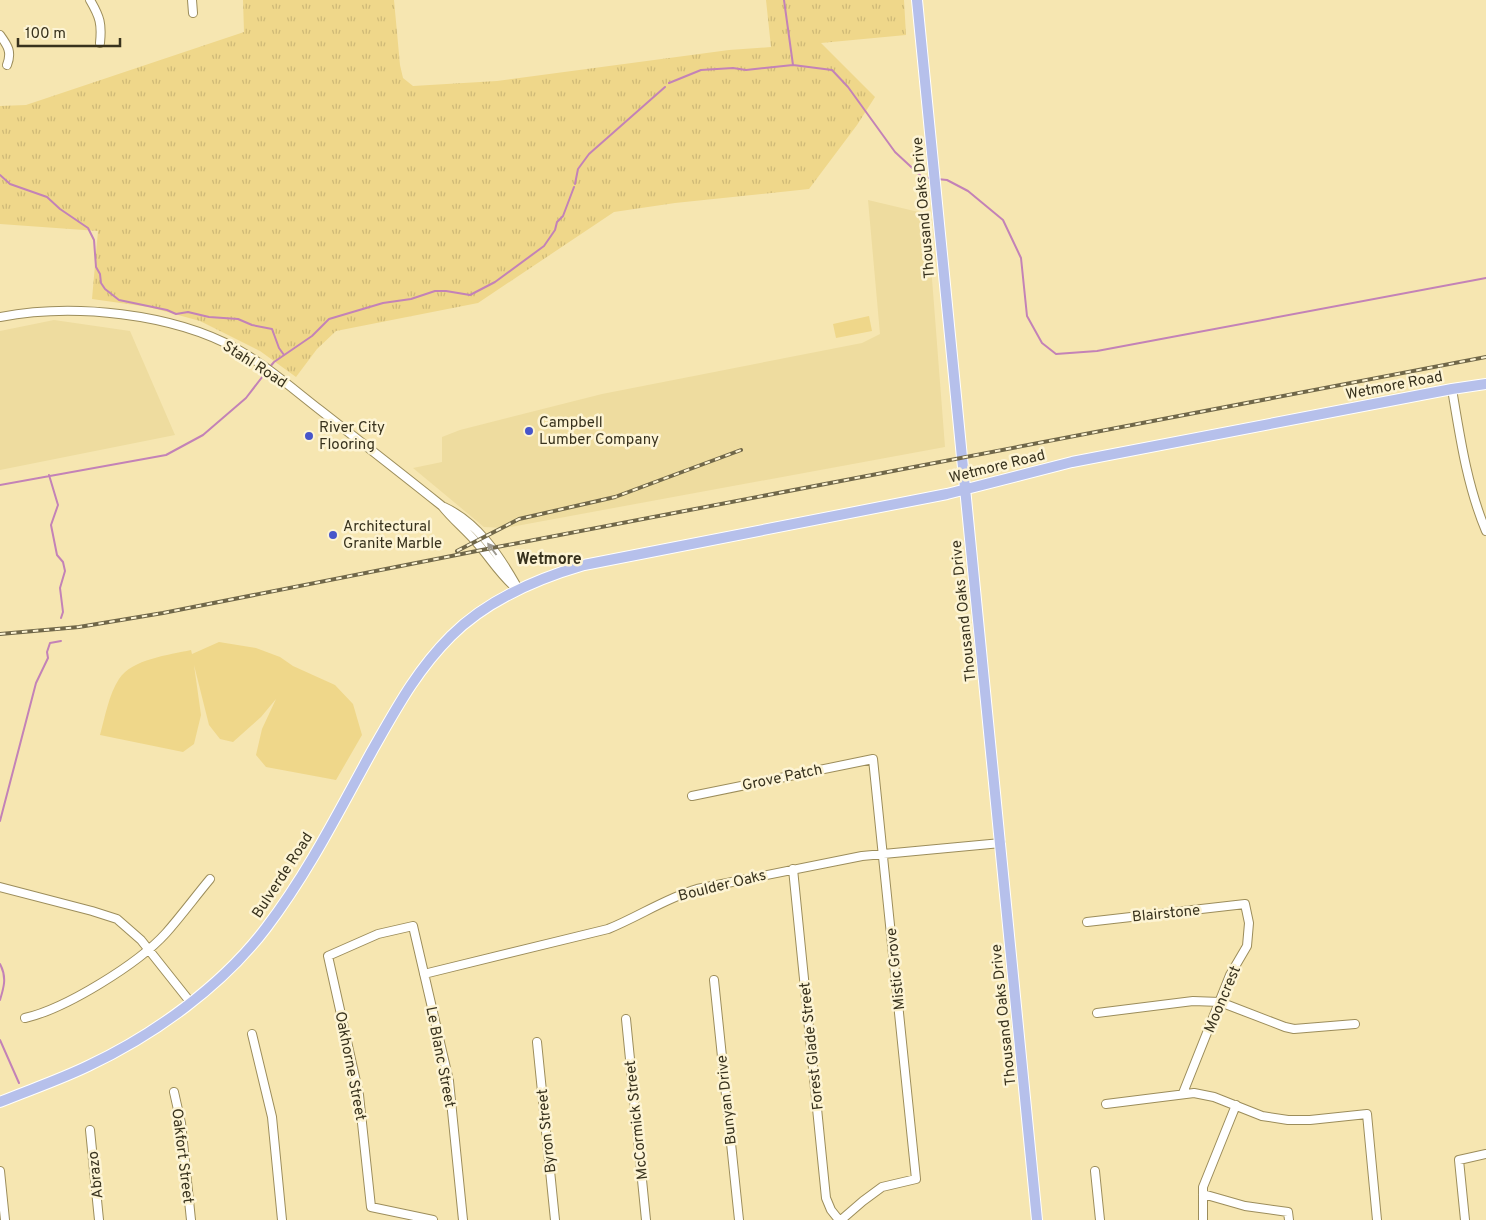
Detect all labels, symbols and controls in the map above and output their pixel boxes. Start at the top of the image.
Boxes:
scale bar [18,15,120,47]
text: 100 m [25,25,66,44]
street label: Thousand Oaks Drive [909,136,940,280]
street label: Stahl Road [218,337,290,393]
street label: Wetmore Road [1344,368,1444,405]
place label: Campbell Lumber Company [539,414,659,450]
place label: River City Flooring [319,419,385,455]
marker: Campbell Lumber Company [523,425,535,437]
marker: River City Flooring [303,430,315,442]
street label: Wetmore Road [947,446,1047,489]
place label: Architectural Granite Marble [343,518,442,554]
marker: Architectural Granite Marble [327,529,339,541]
street label: Thousand Oaks Drive [948,539,981,683]
one-way arrow [487,542,497,556]
district label: Wetmore [516,550,582,570]
street label: Grove Patch [740,761,824,796]
street label: Bulverde Road [249,829,318,922]
street label: Boulder Oaks [676,866,768,907]
street label: Blairstone [1131,901,1201,928]
street label: Mistic Grove [883,927,910,1011]
street label: Thousand Oaks Drive [988,943,1021,1087]
street label: Mooncrest [1201,963,1246,1036]
street label: Forest Glade Street [796,981,829,1111]
street label: Le Blanc Street [420,1005,459,1110]
street label: Oakhorne Street [330,1010,369,1122]
street label: Bunyan Drive [713,1054,742,1146]
street label: McCormick Street [622,1059,653,1180]
street label: Byron Street [534,1088,561,1174]
street label: Oakfort Street [166,1107,197,1205]
street label: Abrazo [85,1150,108,1200]

